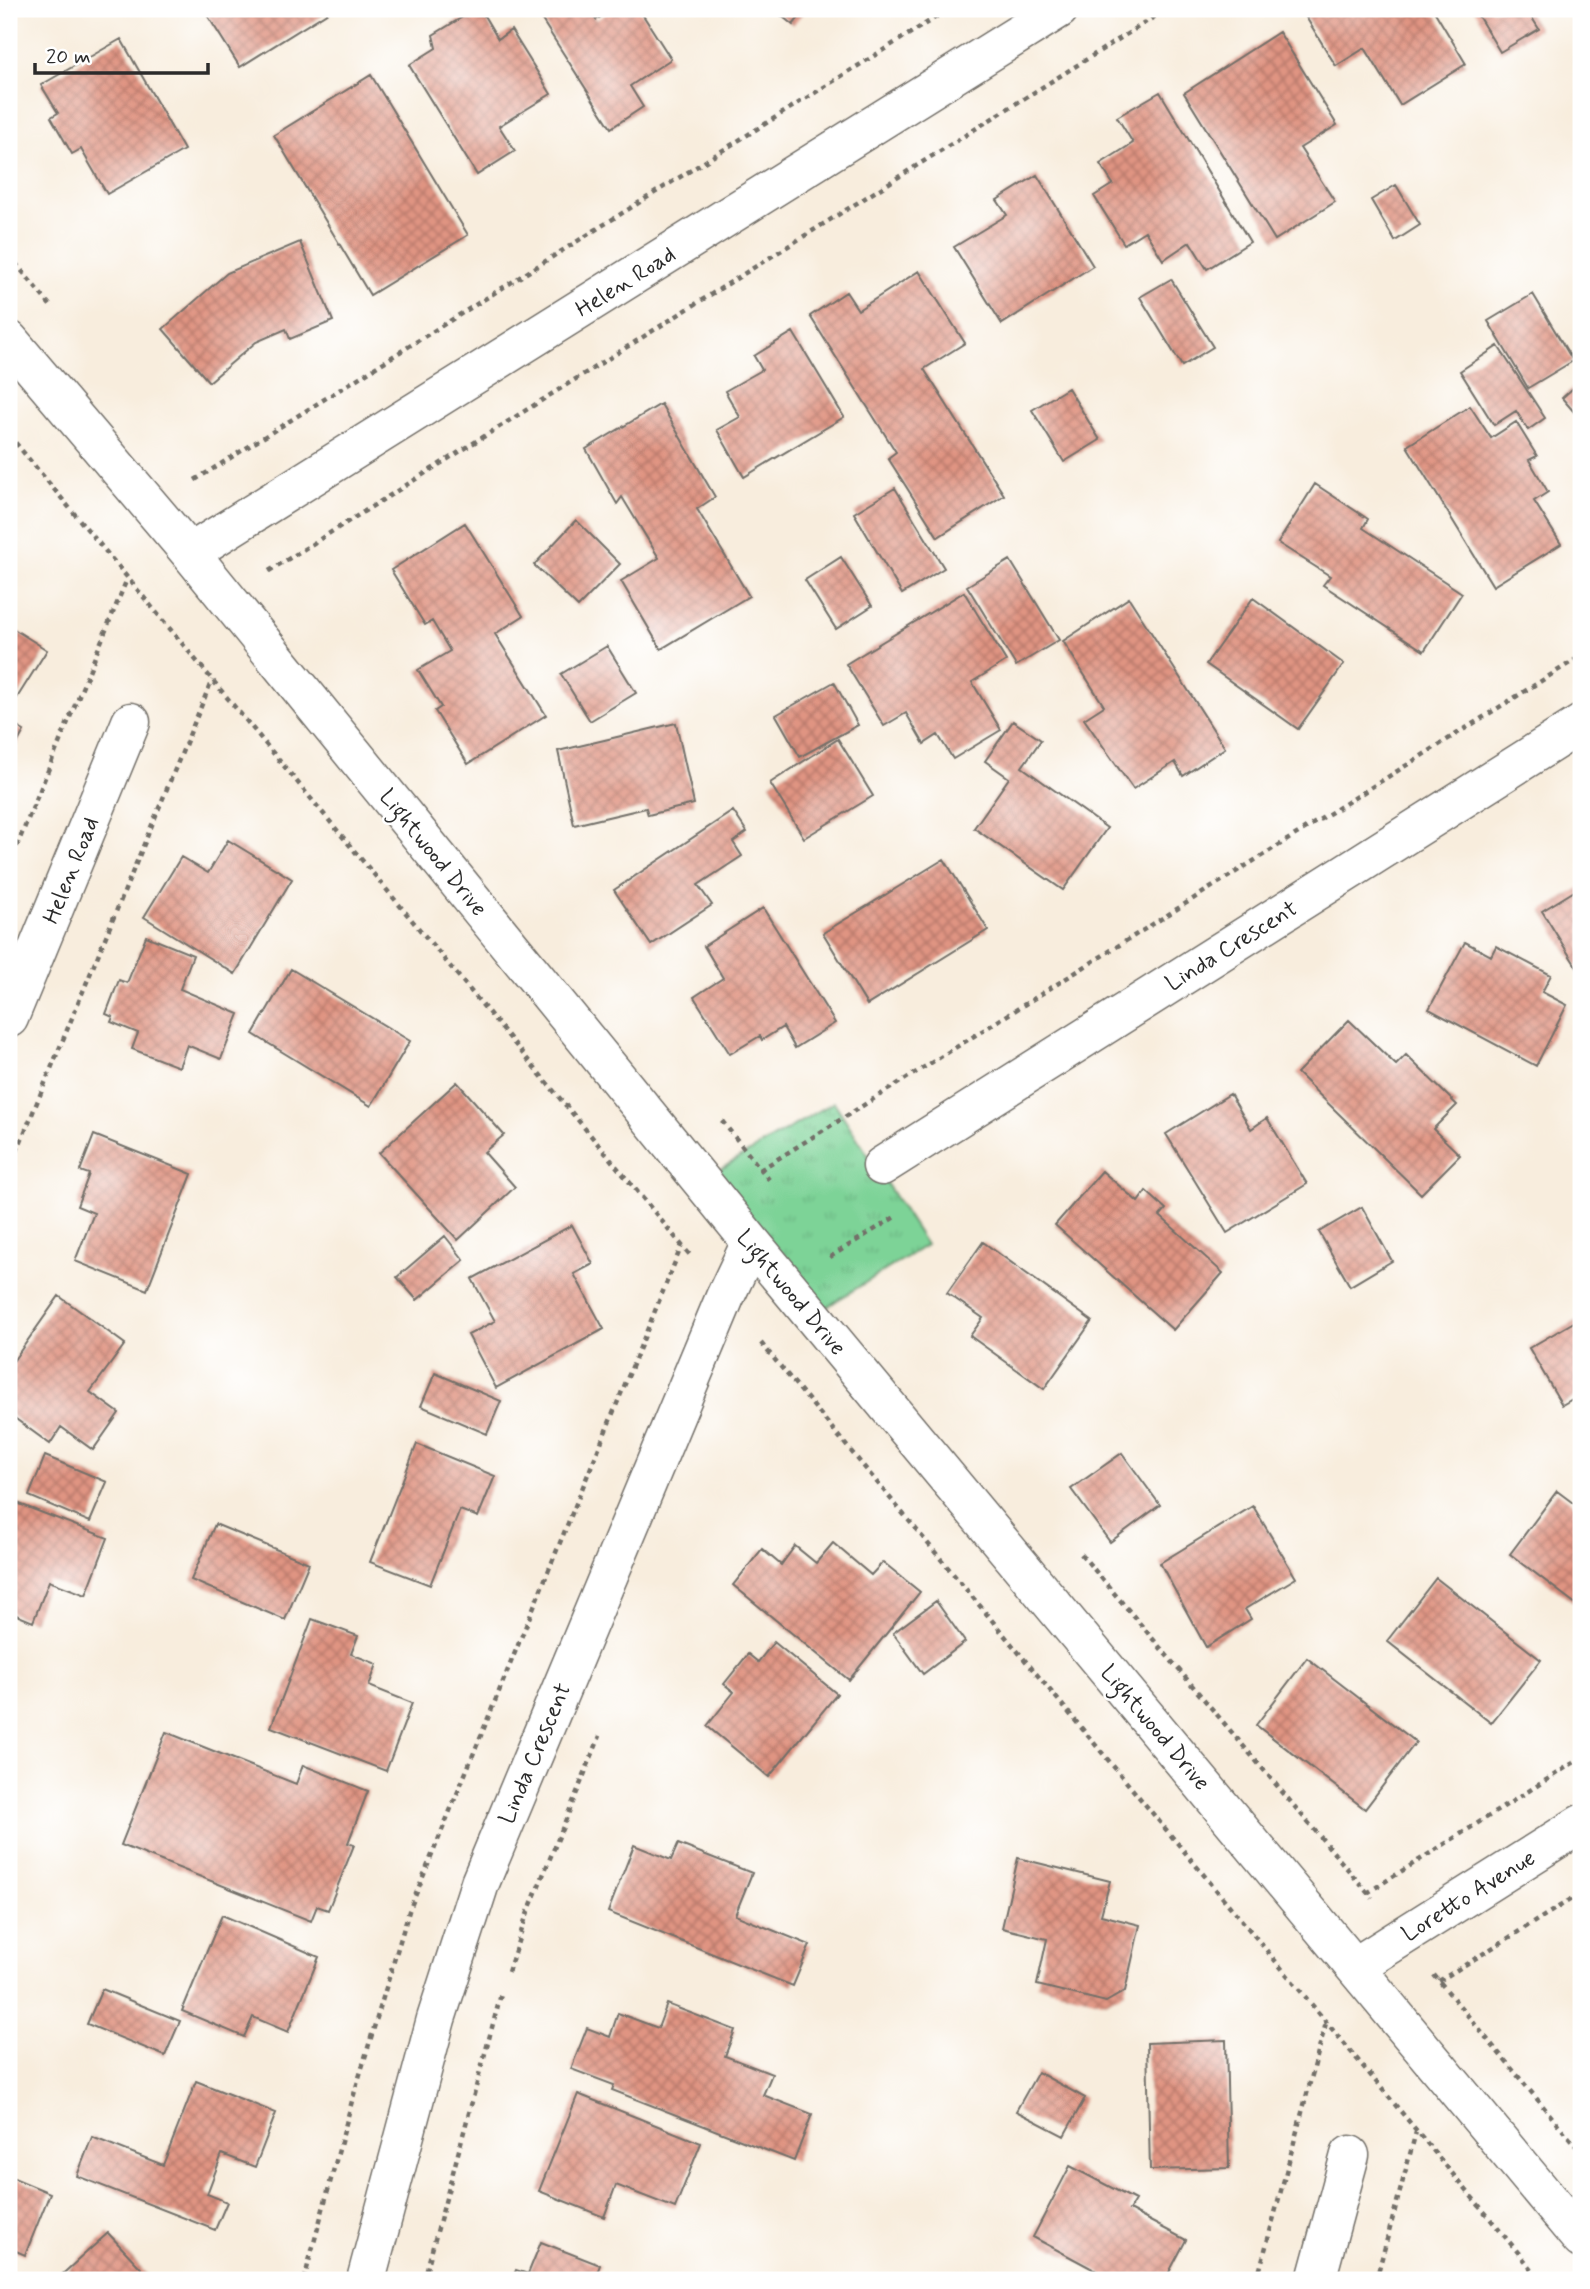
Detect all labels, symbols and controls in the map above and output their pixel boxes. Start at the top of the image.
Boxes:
scale bar [35,32,208,76]
text: 20 m [46,43,91,71]
street label: Helen Road [570,240,682,325]
street label: Lightwood Drive [370,783,493,924]
street label: Helen Road [37,813,107,929]
street label: Linda Crescent [1160,894,1304,999]
street label: Lightwood Drive [727,1224,852,1364]
street label: Lightwood Drive [1091,1659,1216,1799]
street label: Linda Crescent [493,1679,579,1829]
street label: Loretto Avenue [1397,1844,1542,1950]

